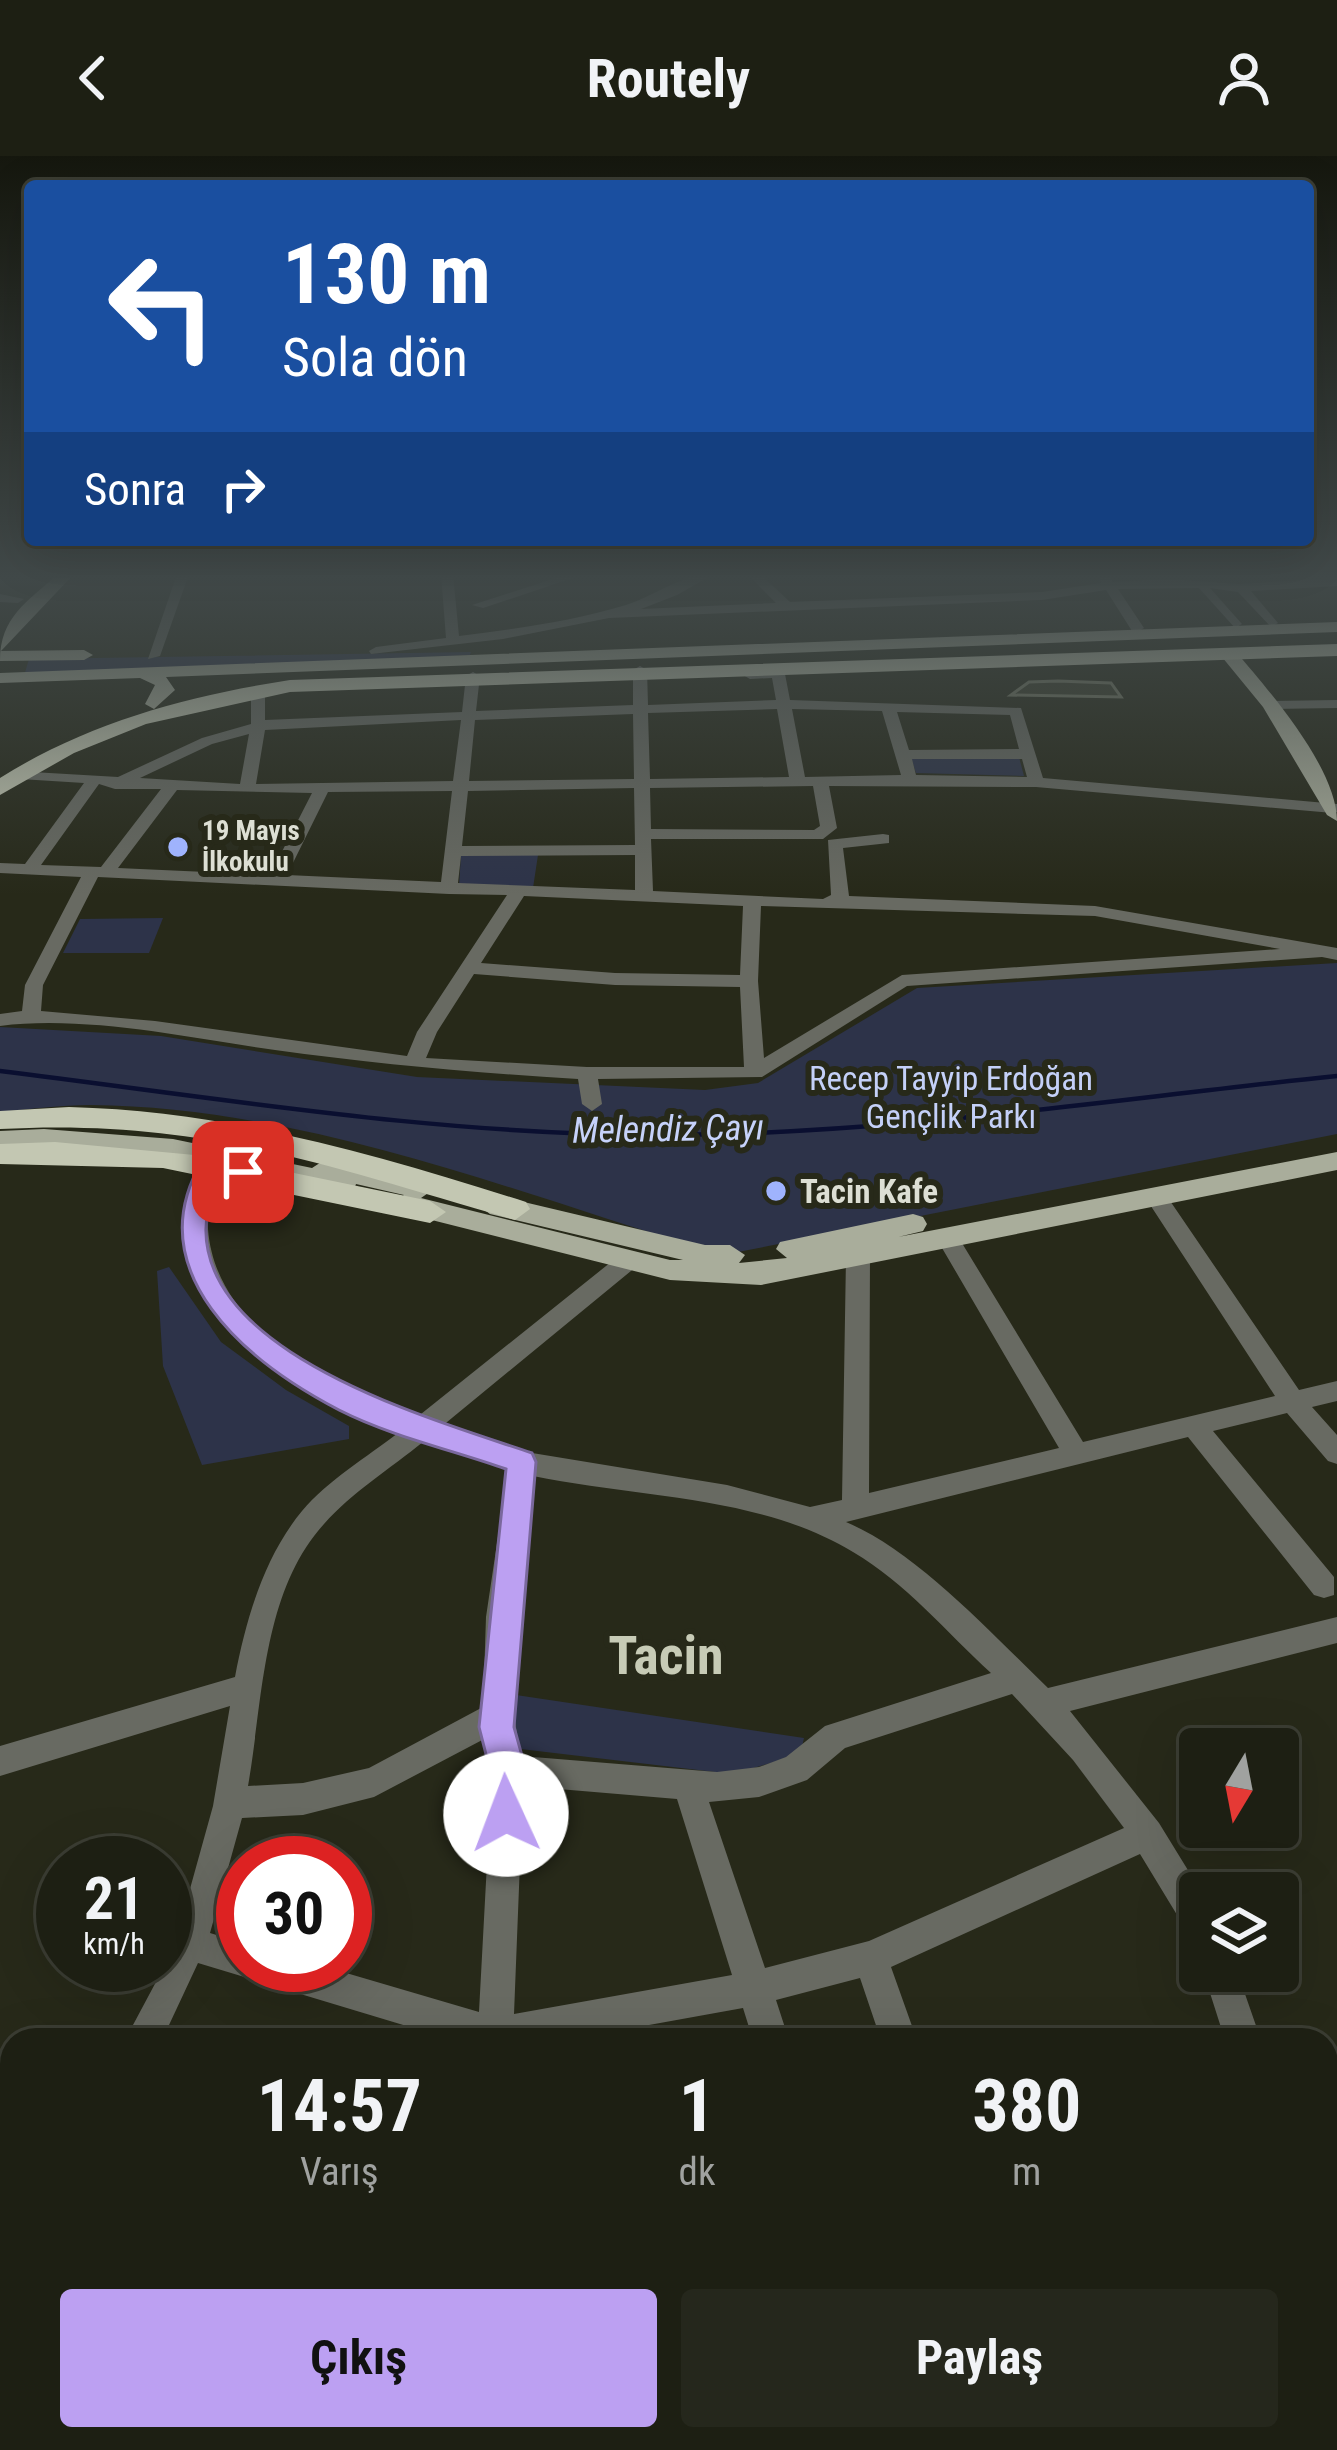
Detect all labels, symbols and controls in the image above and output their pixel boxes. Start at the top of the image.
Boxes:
icon: back [60,45,126,111]
icon: person [1211,45,1277,111]
text: Routely [587,47,750,110]
text: 130 m [282,225,491,324]
icon: left [84,228,240,384]
text: Sola dön [282,326,468,389]
icon: right [210,456,276,522]
text: Sonra [84,463,186,516]
place label: 19 Mayıs İlkokulu [202,815,300,878]
marker: 19 Mayıs İlkokulu [165,834,191,860]
park label: Recep Tayyip Erdoğan Gençlik Parkı [809,1059,1093,1136]
water label: Melendiz Çayı [572,1106,764,1152]
pin [192,1121,294,1223]
icon: arrive [210,1139,276,1205]
place label: Tacin Kafe [800,1172,938,1211]
marker: Tacin Kafe [763,1178,789,1204]
district label: Tacin [608,1624,724,1687]
north arrow [1179,1728,1299,1848]
map controls [1179,1728,1299,1992]
position arrow [443,1751,569,1877]
speed limit sign: 30 [216,1836,372,1992]
text: 21 [84,1863,144,1934]
button: layers [1179,1872,1299,1992]
text: km/h [83,1926,145,1961]
text: 14:57 [257,2064,422,2149]
text: 1 [679,2064,715,2149]
text: 380 [972,2064,1081,2149]
text: Varış [300,2149,379,2195]
text: dk [679,2149,715,2195]
text: m [1012,2149,1041,2195]
button: Çıkış [60,2289,657,2427]
button: Paylaş [681,2289,1278,2427]

